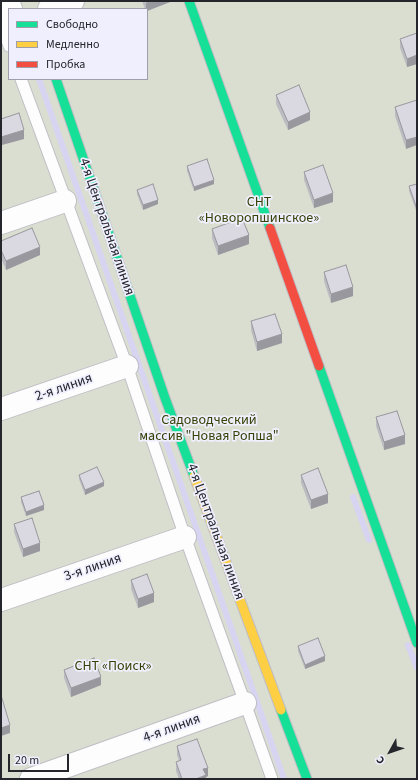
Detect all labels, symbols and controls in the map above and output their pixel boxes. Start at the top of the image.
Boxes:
legend [8,8,148,80]
text: Свободно [46,16,98,33]
text: Медленно [46,36,100,53]
text: Пробка [46,56,85,73]
street label: 4-я Центральная линия [75,156,137,298]
park label: СНТ «Новоропшинское» [199,195,319,228]
street label: 2-я линия [33,370,95,406]
park label: Садоводческий массив "Новая Ропша" [139,413,279,446]
street label: 4-я Центральная линия [183,462,247,602]
street label: 3-я линия [62,550,124,586]
park label: СНТ «Поиск» [75,659,151,675]
street label: 4-я линия [141,711,203,747]
north arrow [370,732,410,772]
scale bar [10,746,71,772]
text: 20 m [15,752,39,769]
text: С [373,753,388,767]

